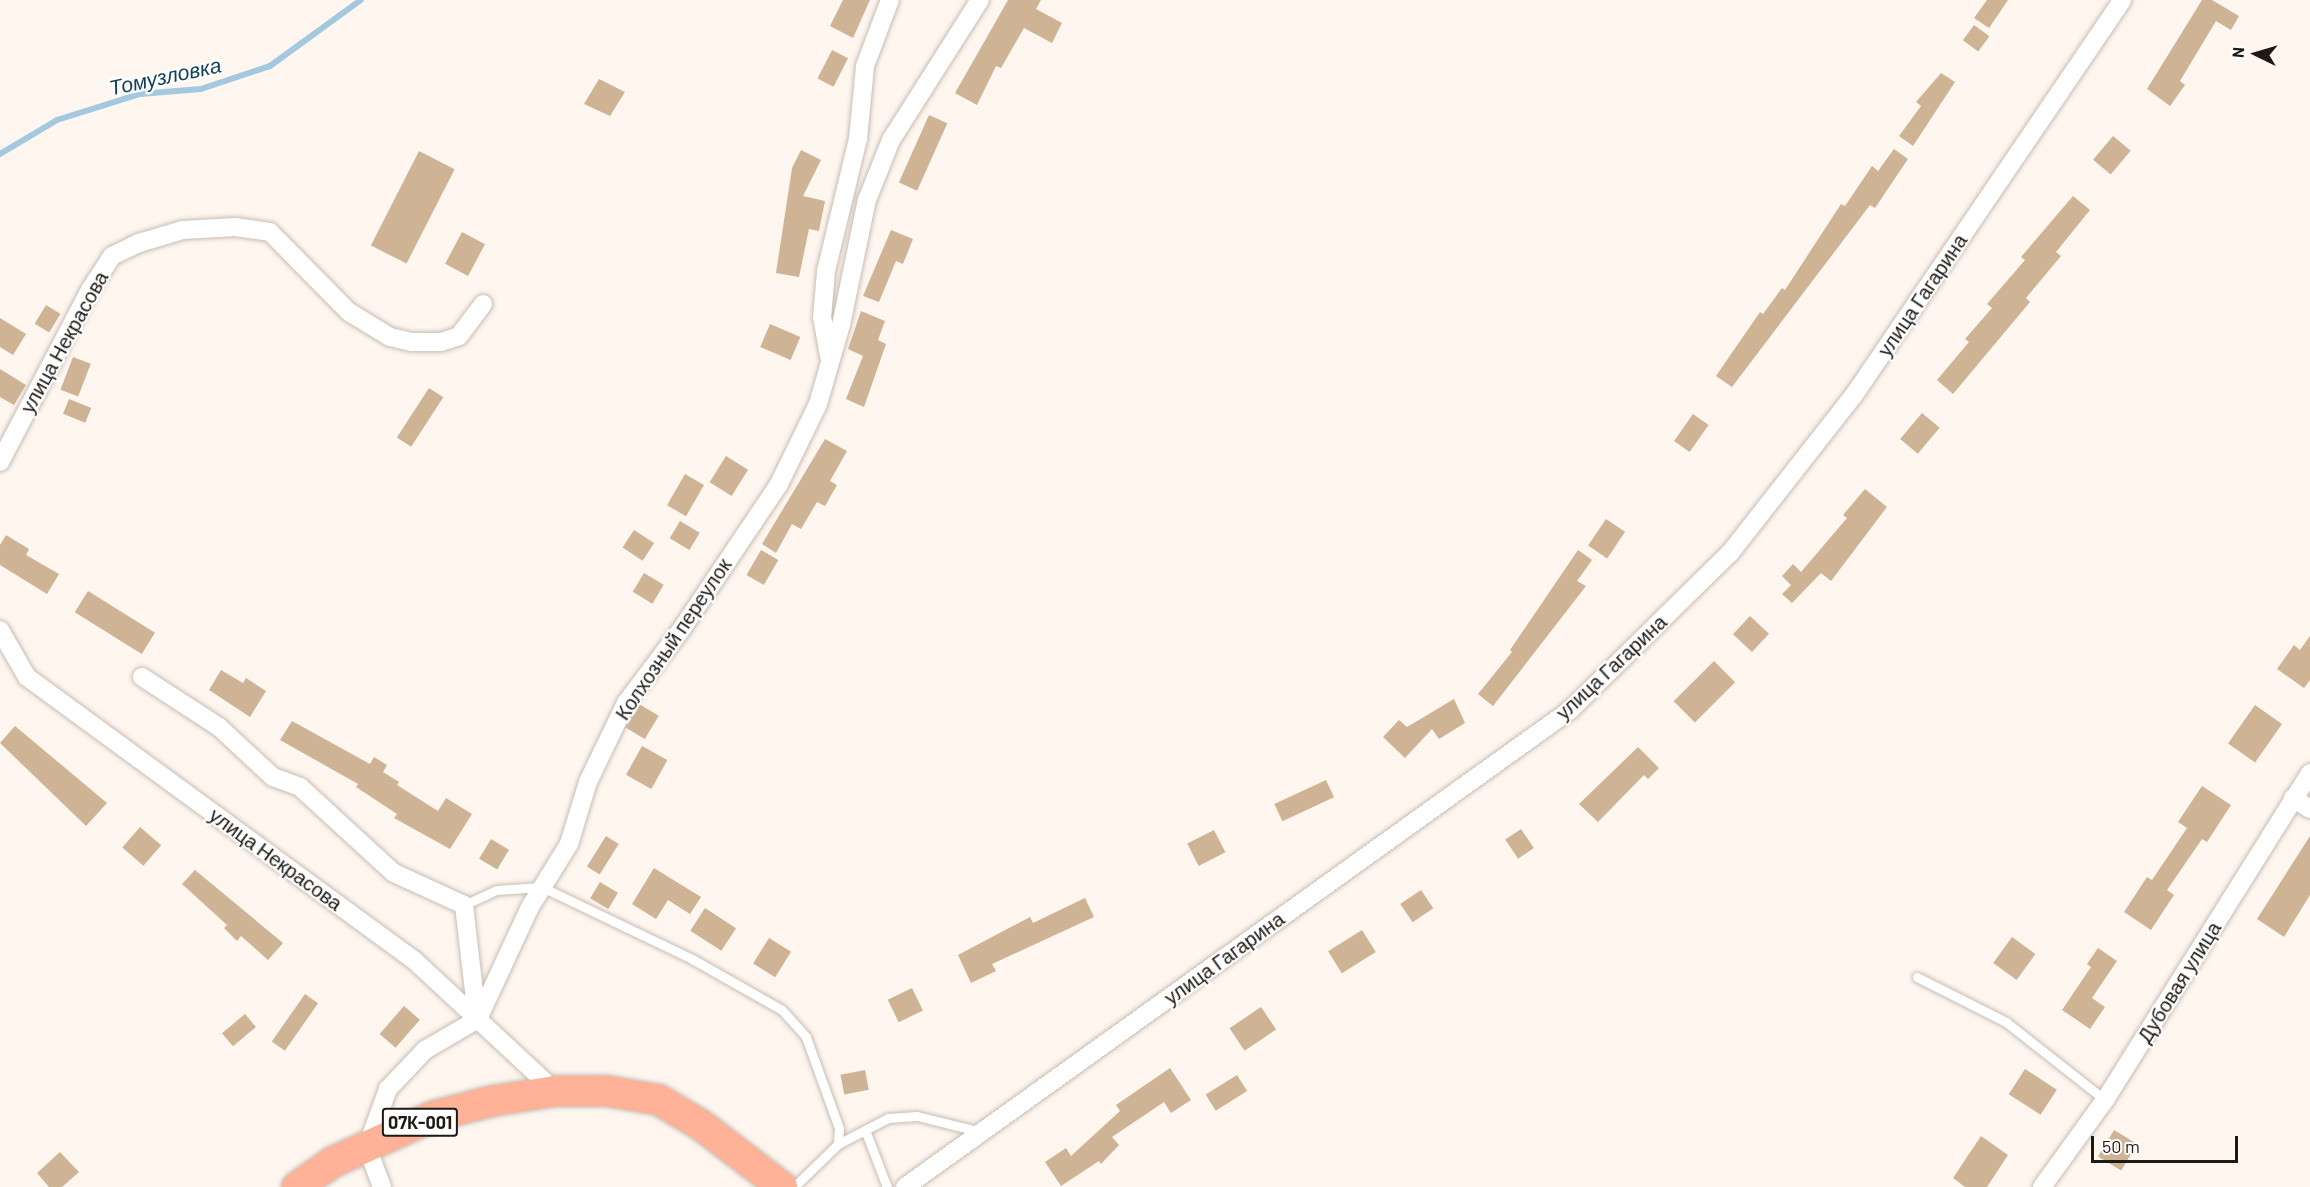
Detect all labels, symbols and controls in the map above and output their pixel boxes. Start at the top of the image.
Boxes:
north arrow [2226,24,2286,84]
text: N [2228,46,2247,59]
water label: Томузловка [107,52,223,100]
street label: улица Гагарина [1872,229,1972,361]
street label: улица Некрасова [15,267,113,417]
street label: Колхозный переулок [610,554,736,724]
street label: улица Гагарина [1551,610,1671,724]
street label: улица Некрасова [205,803,347,915]
street label: улица Гагарина [1159,906,1289,1010]
street label: Дубовая улица [2132,917,2226,1047]
road number: 07К-001 [381,1107,459,1137]
scale bar [2094,1124,2241,1162]
text: 50 m [2102,1135,2140,1157]

